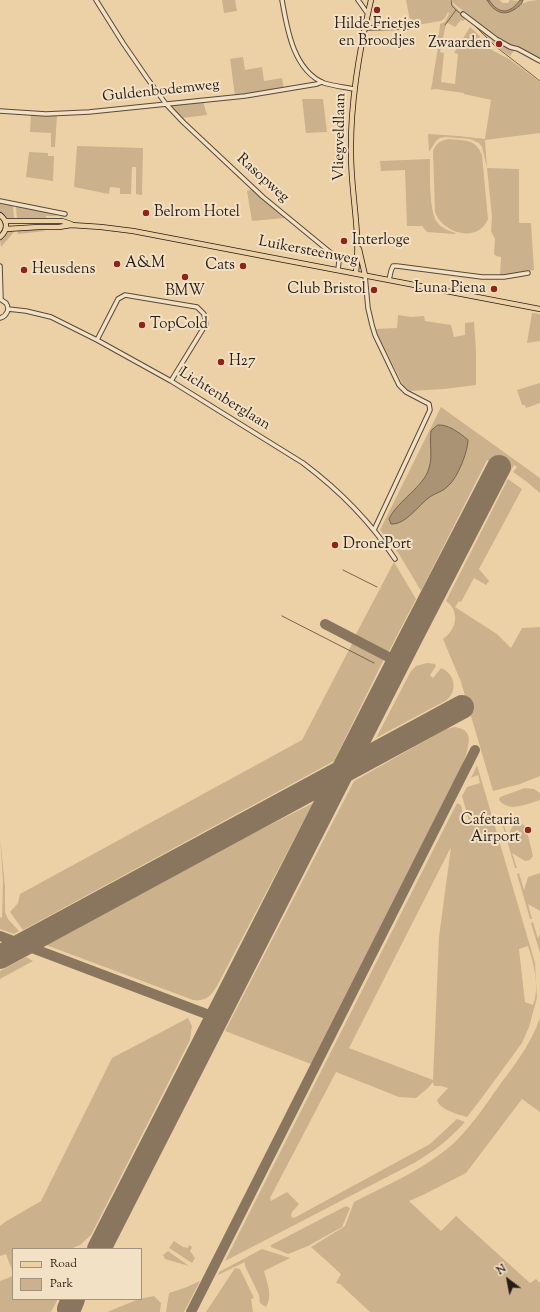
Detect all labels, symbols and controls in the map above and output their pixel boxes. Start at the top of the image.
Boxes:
marker: Hilde Frietjes en Broodjes [372,5,382,15]
place label: Hilde Frietjes en Broodjes [334,16,420,51]
place label: Zwaarden [428,35,491,53]
marker: Zwaarden [494,39,504,49]
street label: Guldenbodemweg [102,77,220,107]
street label: Vliegveldlaan [331,93,351,181]
street label: Rasopweg [232,151,292,207]
place label: Belrom Hotel [154,204,240,222]
marker: Belrom Hotel [141,208,151,218]
place label: Interloge [352,232,410,250]
street label: Luikersteenweg [257,234,359,270]
marker: Interloge [339,236,349,246]
place label: A&M [125,255,165,273]
place label: Cats [205,257,235,275]
marker: A&M [112,259,122,269]
place label: Heusdens [32,261,95,279]
marker: Cats [238,261,248,271]
marker: Heusdens [19,265,29,275]
marker: BMW [180,272,190,282]
place label: Luna Piena [414,280,486,298]
place label: Club Bristol [287,281,366,299]
place label: BMW [165,283,205,301]
marker: Luna Piena [489,284,499,294]
marker: Club Bristol [369,285,379,295]
place label: TopCold [150,316,208,334]
marker: TopCold [137,320,147,330]
place label: H27 [229,353,255,371]
marker: H27 [216,357,226,367]
street label: Lichtenberglaan [175,365,273,435]
place label: DronePort [343,536,411,554]
marker: DronePort [330,540,340,550]
place label: Cafetaria Airport [461,812,520,847]
marker: Cafetaria Airport [523,825,533,835]
legend [12,1248,142,1300]
text: Road [50,1255,77,1273]
north arrow [488,1260,528,1300]
text: N [494,1261,510,1279]
text: Park [50,1275,73,1293]

